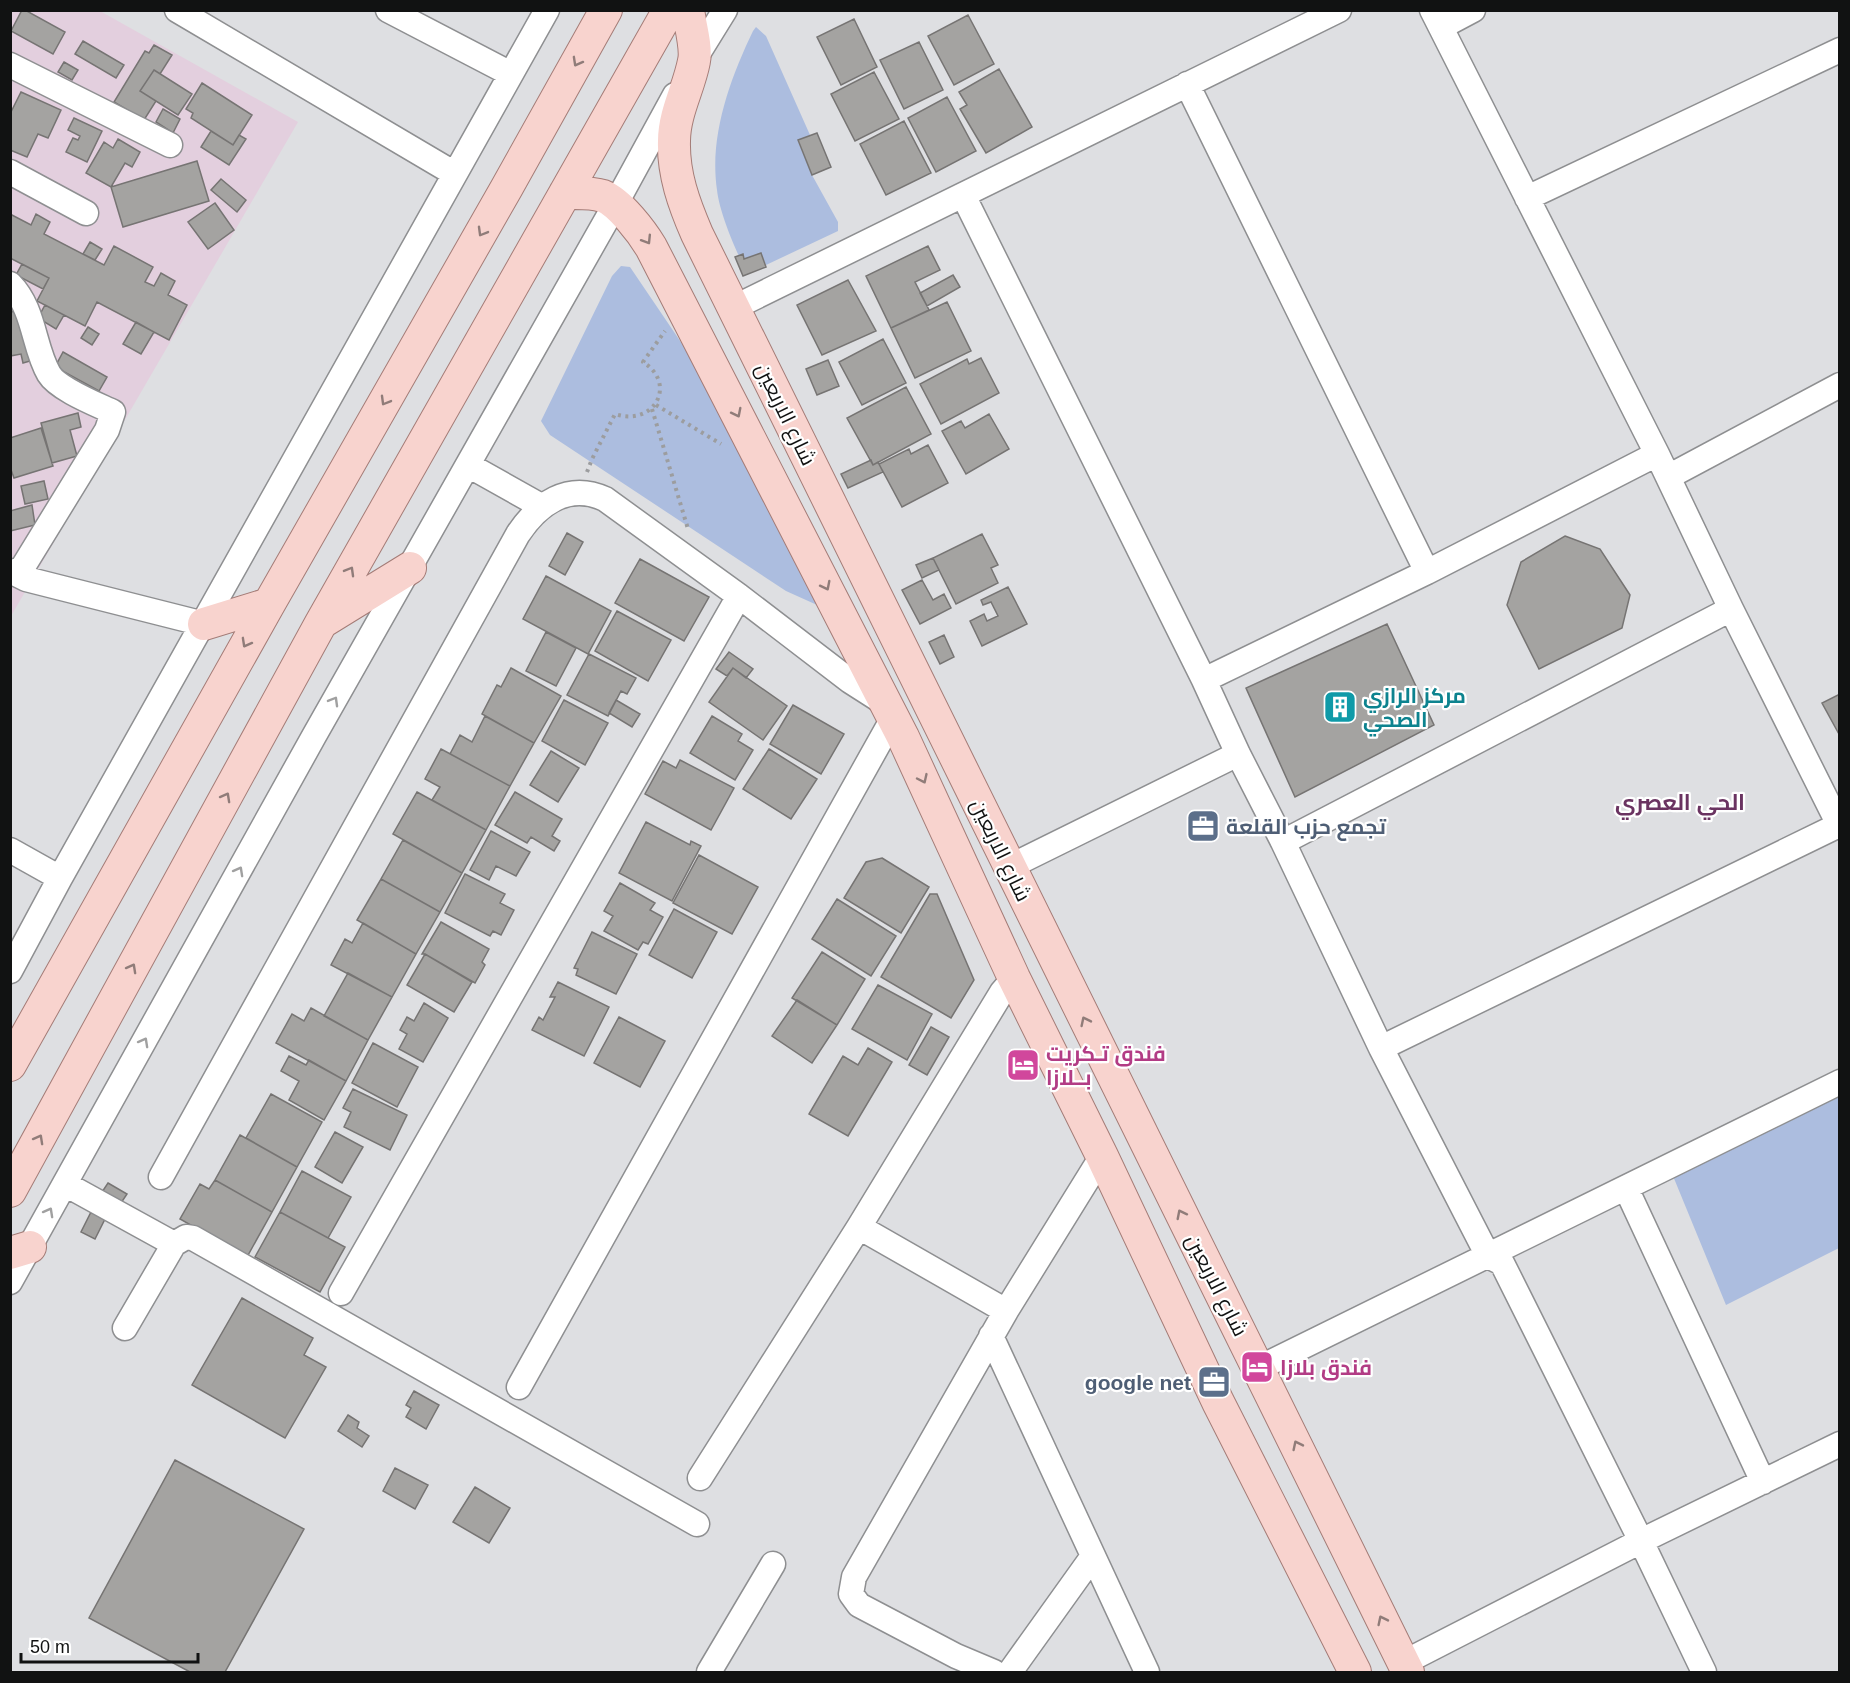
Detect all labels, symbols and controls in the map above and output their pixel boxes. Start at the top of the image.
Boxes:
one-way arrow [573,55,584,66]
one-way arrow [478,226,489,236]
one-way arrow [639,234,651,244]
street label: شارع الاربعين [749,359,821,470]
one-way arrow [381,395,392,405]
one-way arrow [729,407,741,418]
one-way arrow [343,567,354,577]
one-way arrow [818,580,830,591]
one-way arrow [242,637,254,647]
place label: مركز الرازي الصحي [1363,684,1466,737]
building icon: مركز الرازي الصحي [1322,689,1358,725]
one-way arrow [327,697,338,707]
one-way arrow [915,773,927,784]
district label: الحي العصري [1615,790,1745,820]
one-way arrow [219,793,230,803]
street label: شارع الاربعين [964,795,1036,906]
office icon: تجمع حزب القلعة [1185,808,1221,844]
place label: تجمع حزب القلعة [1226,815,1387,841]
one-way arrow [232,867,243,878]
one-way arrow [125,964,136,974]
one-way arrow [1081,1016,1092,1027]
one-way arrow [137,1038,148,1048]
place label: فندق تـكريت بــلازا [1046,1042,1166,1090]
hotel icon: فندق تـكريت بــلازا [1005,1047,1041,1083]
one-way arrow [32,1135,43,1146]
one-way arrow [42,1208,53,1218]
one-way arrow [1177,1210,1188,1221]
street label: شارع الاربعين [1179,1230,1252,1341]
hotel icon: فندق بلازا [1239,1349,1275,1385]
place label: فندق بلازا [1280,1356,1372,1381]
office icon: google net [1196,1364,1232,1400]
place label: google net [1085,1371,1191,1394]
one-way arrow [1292,1440,1304,1451]
one-way arrow [1378,1615,1390,1626]
scale bar [21,1626,198,1664]
text: 50 m [30,1637,70,1657]

